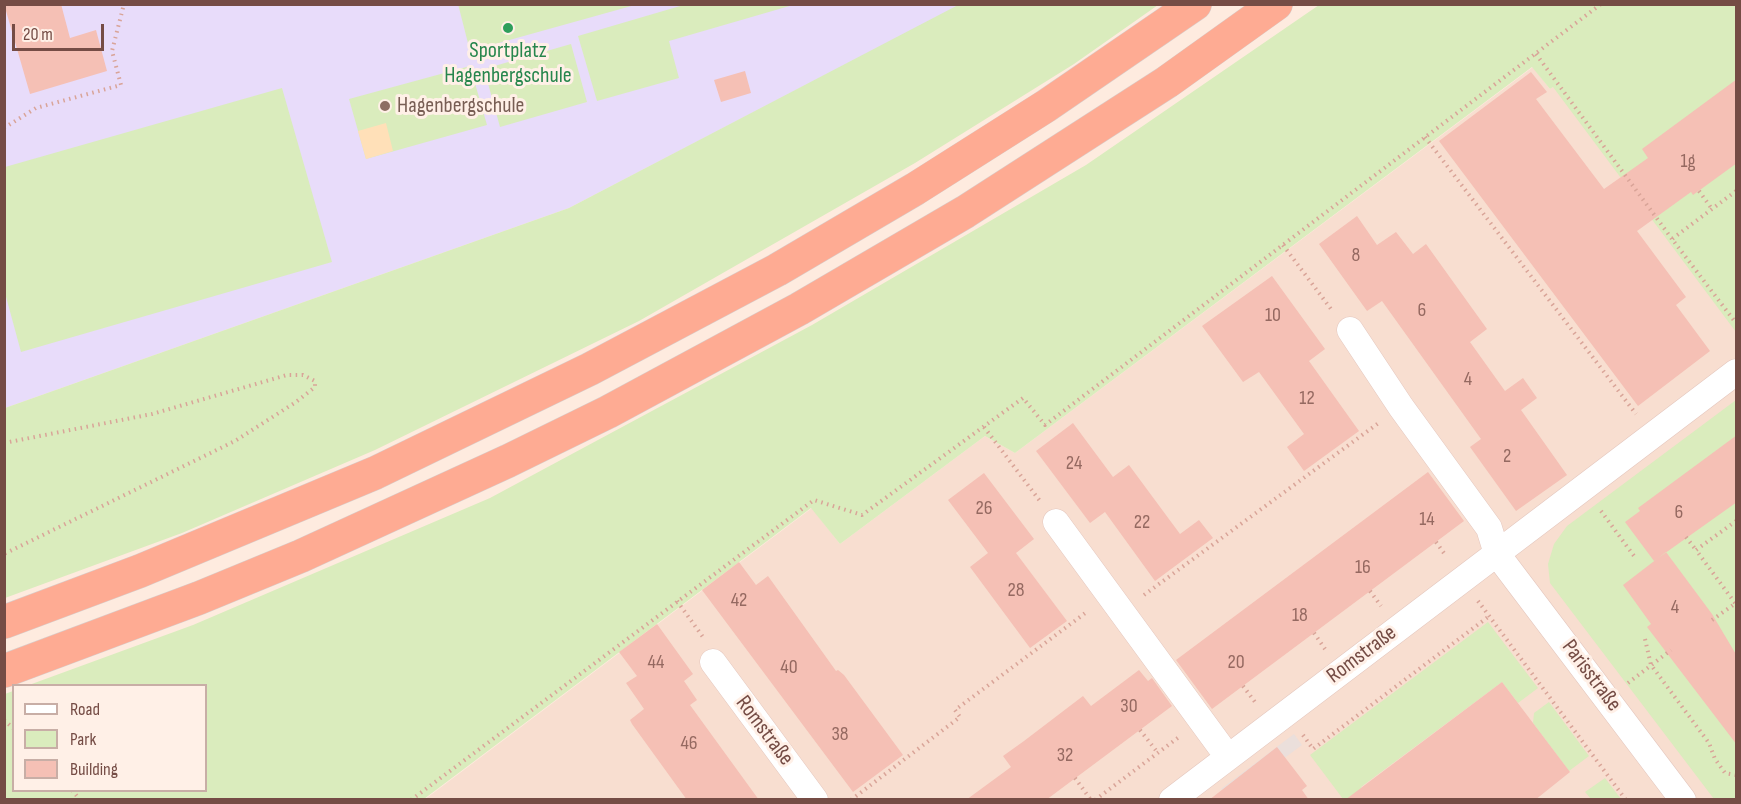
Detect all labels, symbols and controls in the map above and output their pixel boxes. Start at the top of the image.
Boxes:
scale bar [15,12,106,50]
marker: Sportplatz Hagenbergschule [501,21,515,35]
text: 20 m [23,24,53,45]
place label: Sportplatz Hagenbergschule [444,38,572,90]
place label: Hagenbergschule [397,93,524,119]
marker: Hagenbergschule [378,99,392,113]
house number: 1g [1680,150,1696,174]
house number: 8 [1352,244,1360,268]
house number: 6 [1418,299,1426,323]
house number: 10 [1265,304,1281,328]
house number: 4 [1464,368,1472,392]
house number: 12 [1299,387,1315,411]
house number: 2 [1503,445,1511,469]
house number: 24 [1066,452,1082,476]
house number: 26 [976,497,992,521]
house number: 6 [1675,501,1683,525]
house number: 14 [1419,508,1435,532]
house number: 22 [1134,511,1150,535]
house number: 16 [1355,556,1371,580]
house number: 28 [1008,579,1024,603]
house number: 42 [731,589,747,613]
house number: 4 [1671,596,1679,620]
house number: 18 [1292,604,1308,628]
street label: Romstraße [1322,620,1402,690]
street label: Parisstraße [1556,635,1626,717]
house number: 44 [648,651,664,675]
house number: 20 [1227,651,1245,675]
house number: 40 [780,656,798,680]
legend [12,684,207,792]
street label: Romstraße [729,691,799,771]
house number: 30 [1120,695,1138,719]
text: Road [70,699,100,720]
house number: 38 [831,723,849,747]
text: Park [70,729,96,750]
house number: 46 [680,732,698,756]
house number: 32 [1057,744,1073,768]
text: Building [70,759,118,780]

